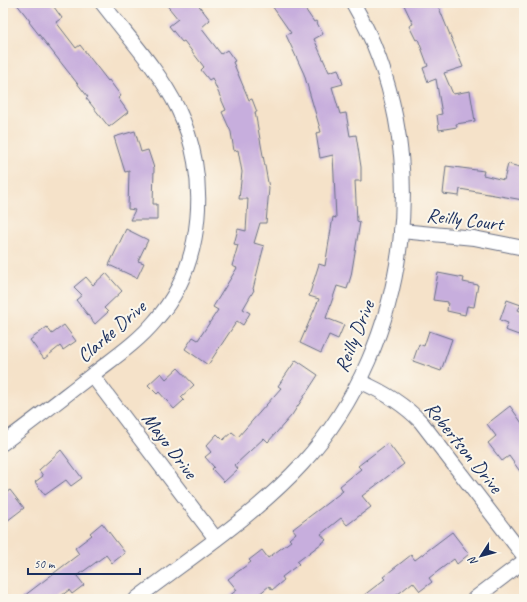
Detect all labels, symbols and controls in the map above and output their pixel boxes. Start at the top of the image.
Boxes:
street label: Reilly Court [425,202,507,237]
street label: Clarke Drive [72,294,152,368]
street label: Reilly Drive [329,295,381,376]
street label: Robertson Drive [419,397,509,499]
street label: Mayo Drive [136,407,204,485]
north arrow [461,536,501,576]
scale bar [28,550,140,576]
text: N [464,553,481,569]
text: 50 m [34,556,56,572]

